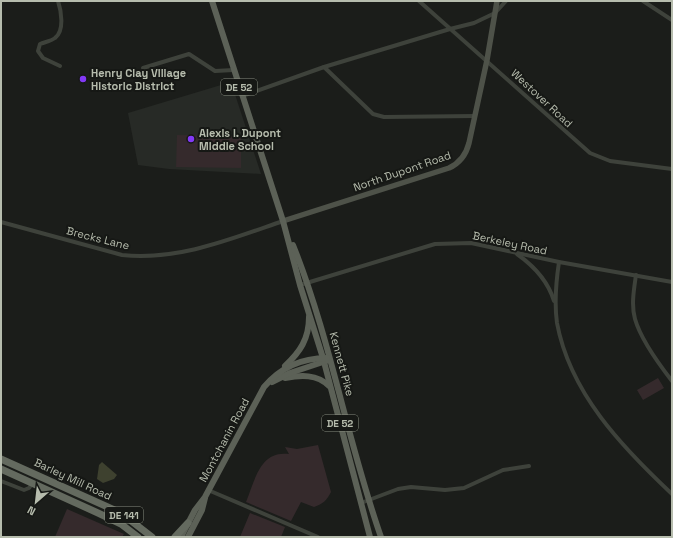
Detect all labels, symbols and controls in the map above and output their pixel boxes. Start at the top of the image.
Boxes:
place label: Henry Clay Village Historic District [91,66,186,93]
street label: Westover Road [508,66,576,130]
marker: Henry Clay Village Historic District [78,74,88,84]
road number: DE 52 [221,79,257,95]
place label: Alexis I. Dupont Middle School [199,126,281,153]
marker: Alexis I. Dupont Middle School [186,134,196,144]
street label: North Dupont Road [351,148,453,194]
street label: Brecks Lane [65,223,131,253]
street label: Berkeley Road [471,228,549,258]
street label: Kennett Pike [327,330,357,398]
street label: Montchanin Road [196,395,252,485]
road number: DE 52 [322,415,358,431]
street label: Barley Mill Road [32,455,114,503]
north arrow [16,482,56,522]
text: N [25,503,38,519]
road number: DE 141 [105,507,143,523]

